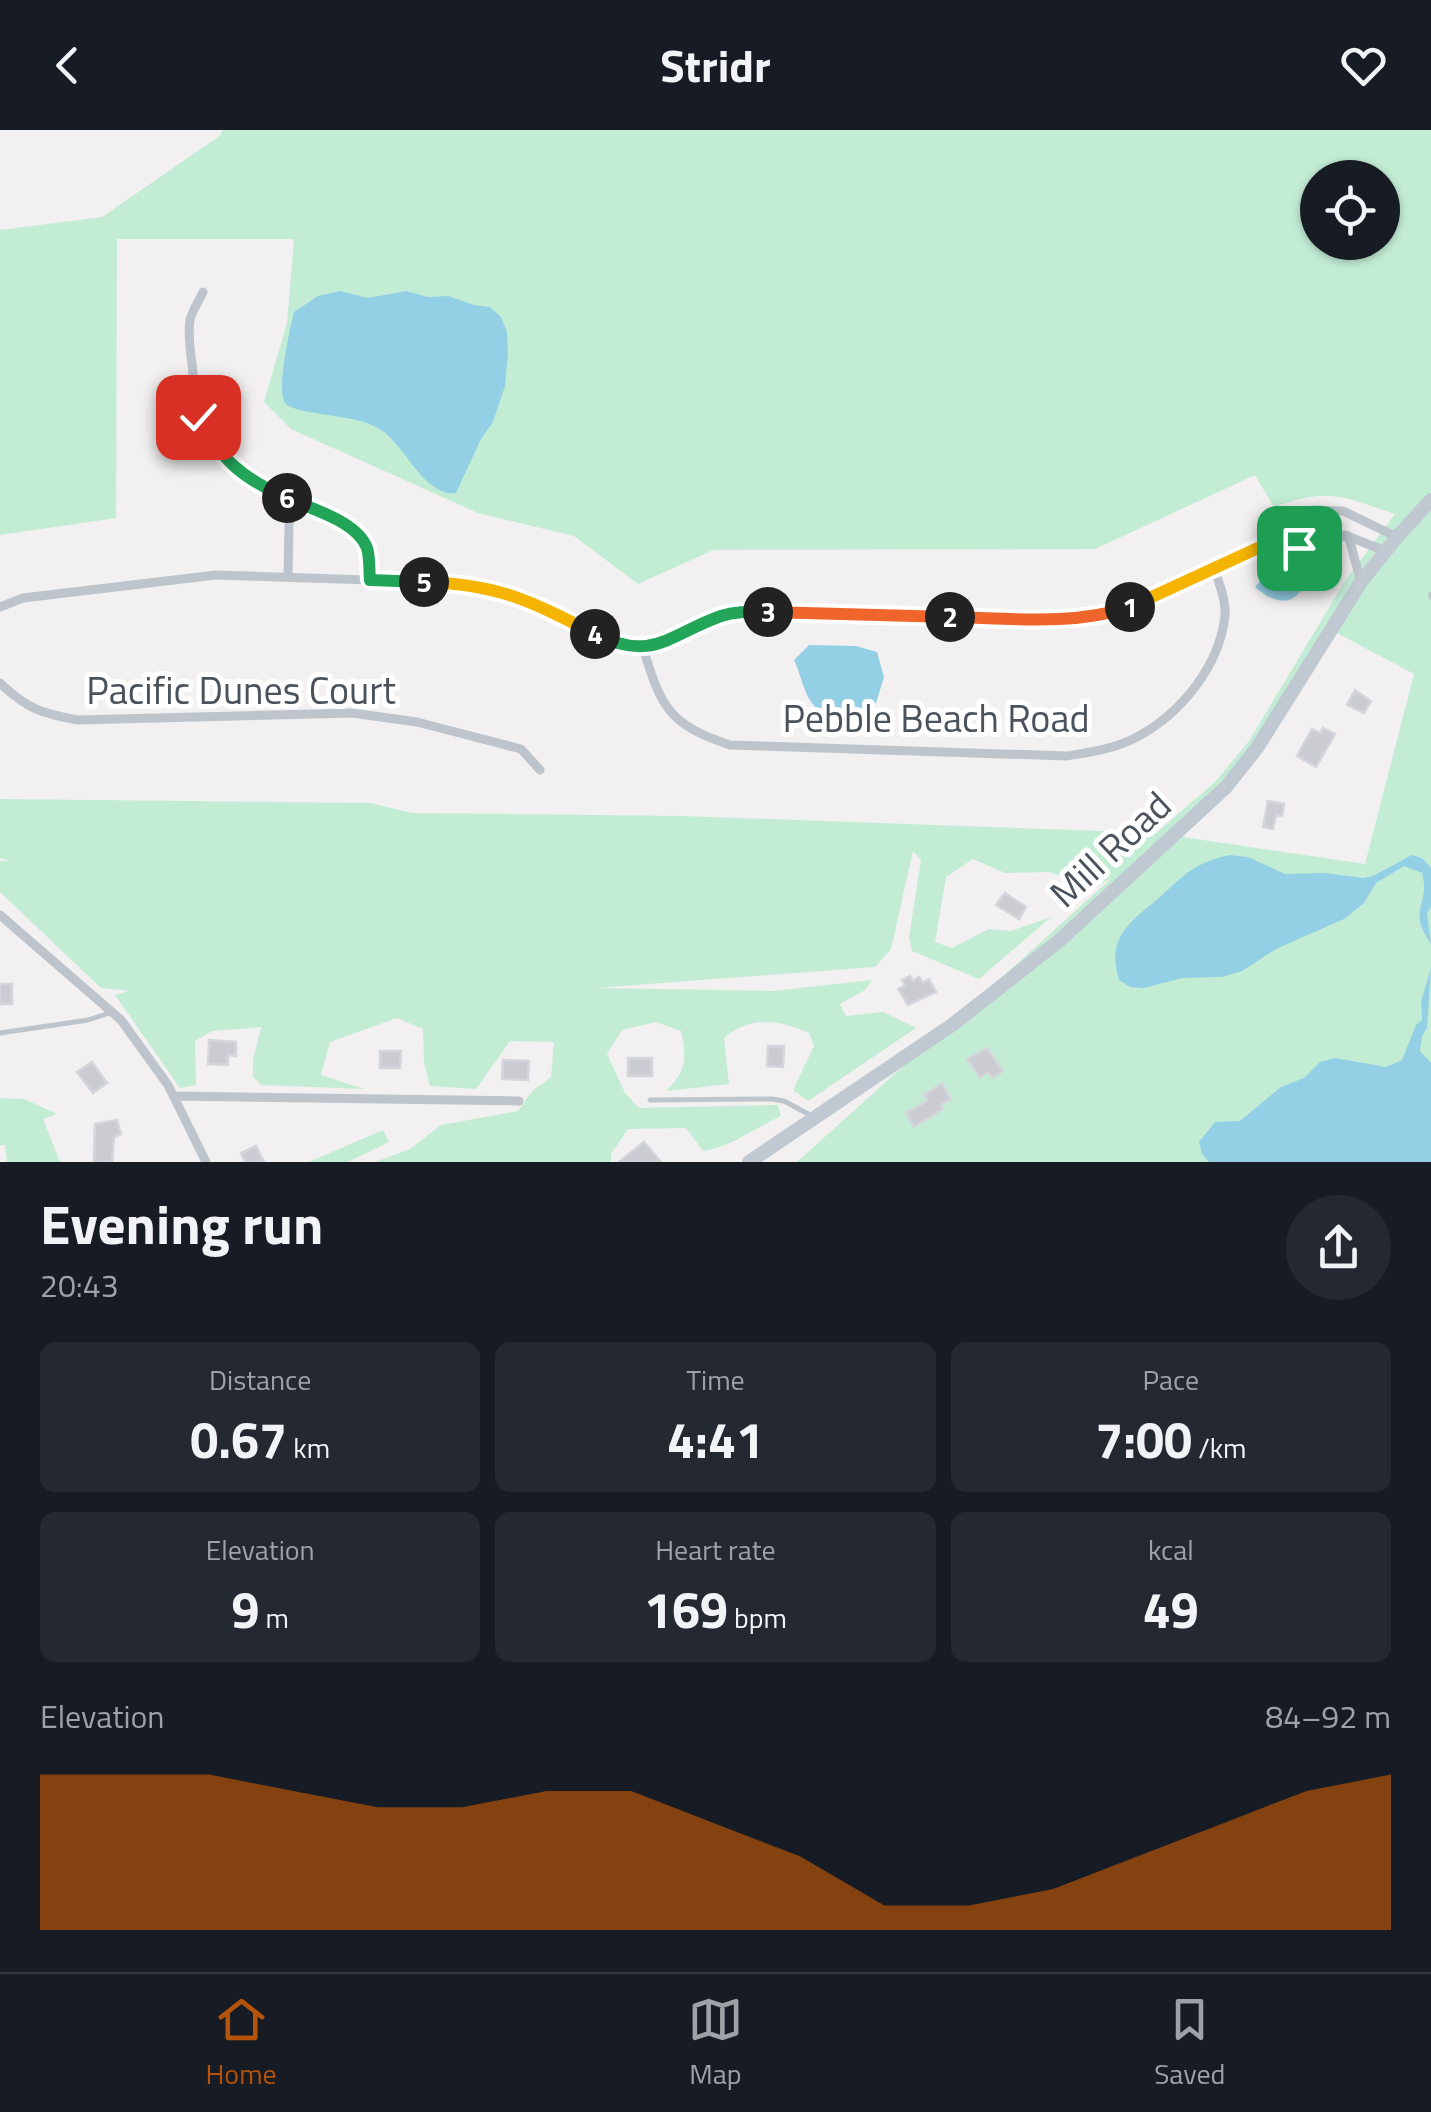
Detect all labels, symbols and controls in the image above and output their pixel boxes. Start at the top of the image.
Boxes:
text: Stridr [660,31,771,99]
icon: back [40,38,95,93]
icon: heart [1336,38,1391,93]
map controls [1300,160,1400,260]
button: locate [1300,160,1400,260]
pin [156,375,241,460]
icon: check [171,390,226,445]
pin: 6 [262,473,312,523]
text: 6 [279,476,295,519]
pin [1257,506,1342,591]
icon: arrive [1272,521,1327,576]
pin: 5 [399,557,449,607]
text: 5 [416,560,432,603]
pin: 1 [1105,582,1155,632]
text: 1 [1122,585,1138,628]
pin: 3 [743,587,793,637]
text: 3 [760,590,776,633]
pin: 2 [925,592,975,642]
text: 2 [942,595,958,638]
pin: 4 [570,609,620,659]
text: 4 [587,612,603,655]
street label: Pacific Dunes Court [86,661,396,719]
street label: Pebble Beach Road [782,689,1090,747]
street label: Mill Road [1036,777,1184,921]
text: Evening run [40,1182,323,1265]
button: share [1286,1195,1391,1300]
text: 20:43 [40,1261,119,1309]
text: Distance [209,1358,311,1401]
text: Time [686,1358,745,1401]
text: Pace [1142,1358,1199,1401]
text: 0.67 [190,1401,287,1477]
text: 4:41 [667,1401,764,1477]
text: 7:00 [1095,1401,1192,1477]
text: km [287,1426,330,1469]
text: /km [1192,1426,1247,1469]
text: Elevation [206,1528,315,1571]
text: Heart rate [655,1528,776,1571]
text: kcal [1148,1528,1194,1571]
text: 9 [231,1571,259,1647]
text: 169 [644,1571,728,1647]
text: 49 [1143,1571,1199,1647]
text: m [259,1596,289,1639]
text: bpm [728,1596,787,1639]
text: Elevation [40,1692,164,1740]
text: 84–92 m [1265,1692,1391,1740]
tab: Home [206,1992,277,2095]
tab: Map [688,1992,743,2095]
tab: Saved [1154,1992,1225,2095]

